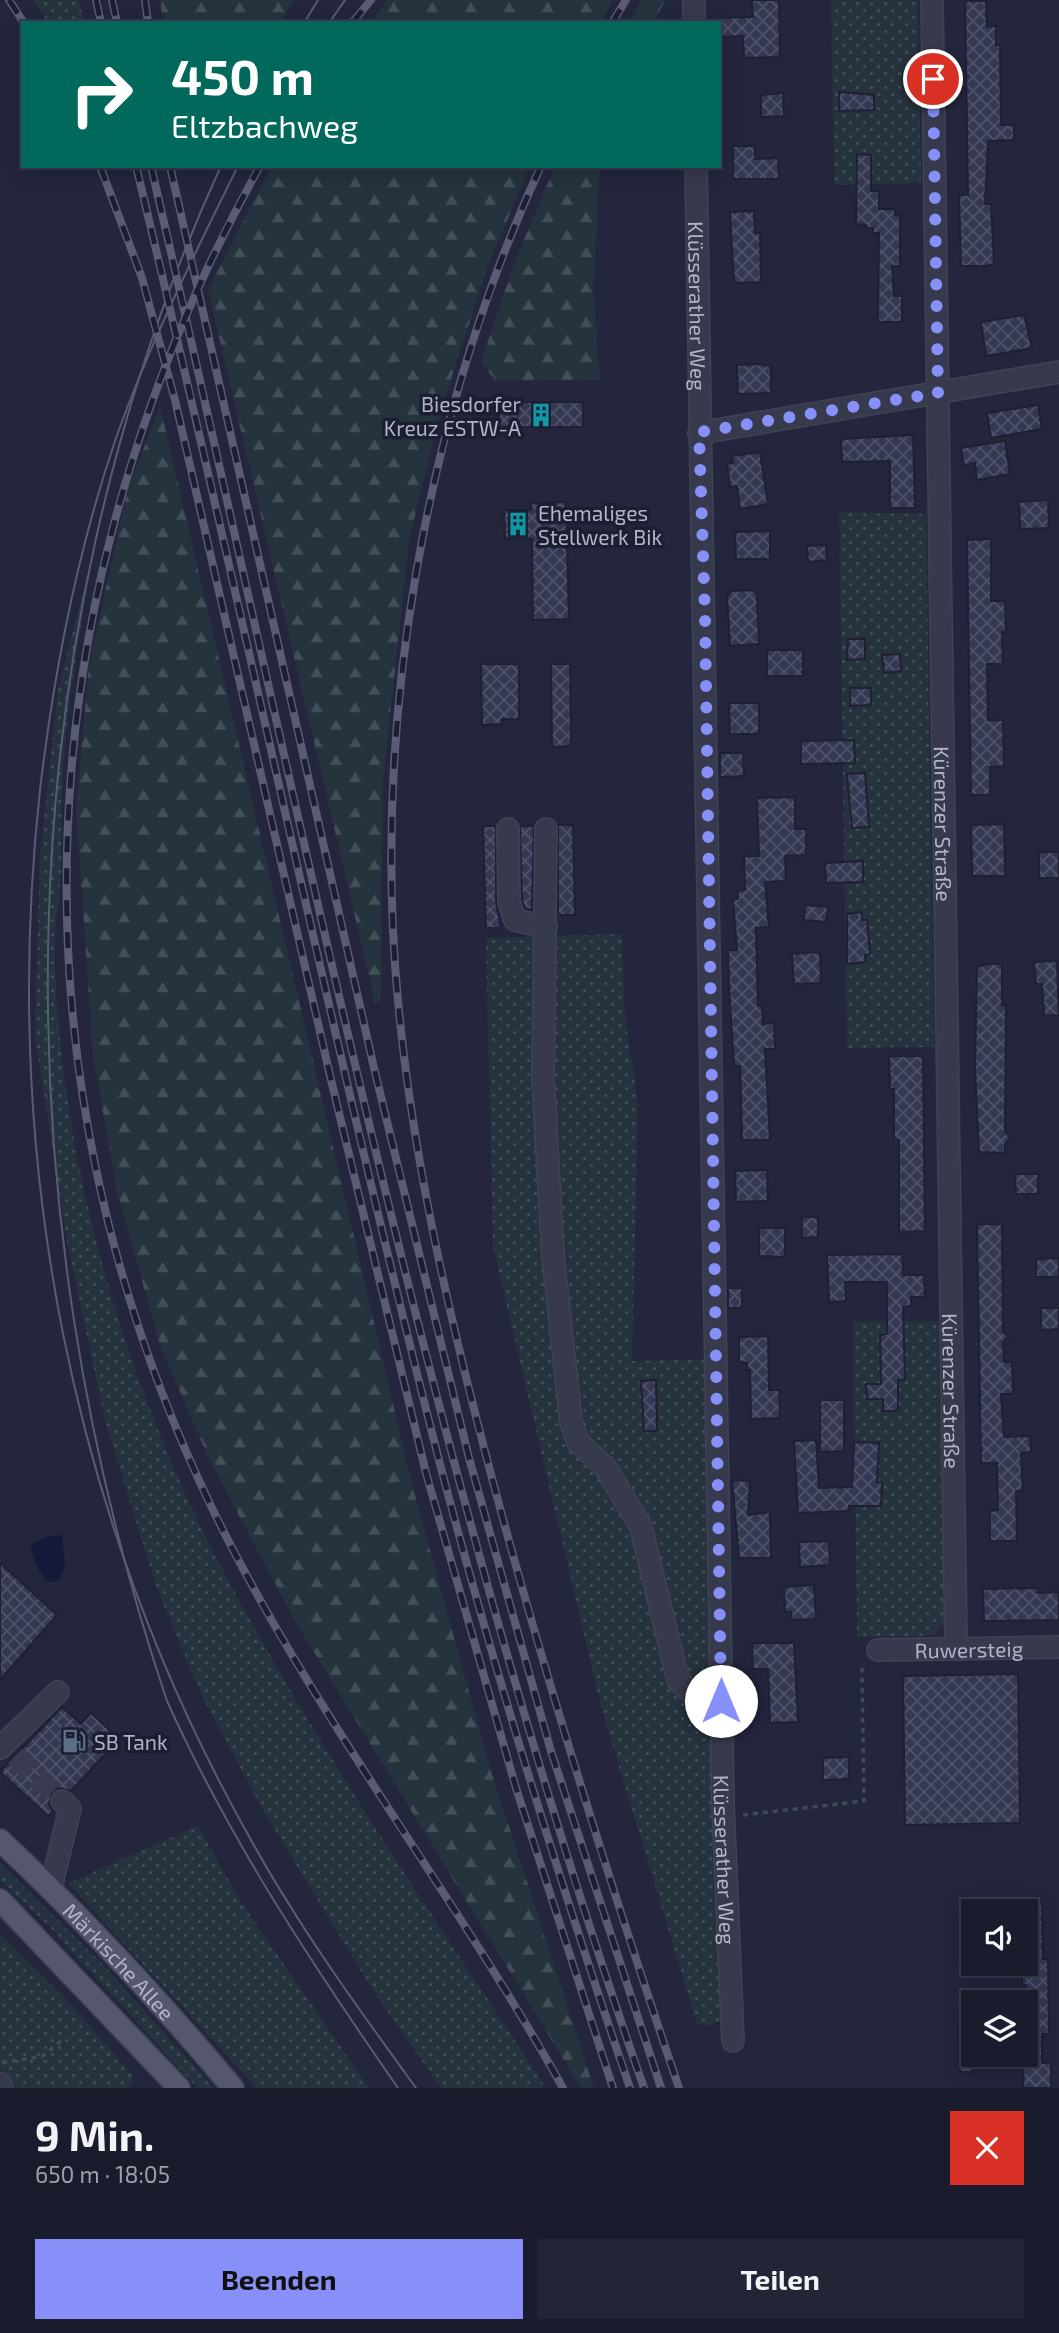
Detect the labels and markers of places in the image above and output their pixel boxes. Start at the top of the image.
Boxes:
pin [903,49,963,109]
place label: Biesdorfer Kreuz ESTW-A [384,391,522,440]
building icon: Biesdorfer Kreuz ESTW-A [527,401,555,429]
place label: Ehemaliges Stellwerk Bik [538,500,662,549]
building icon: Ehemaliges Stellwerk Bik [504,510,532,538]
fuel station icon: SB Tank [60,1727,88,1755]
place label: SB Tank [94,1729,168,1754]

